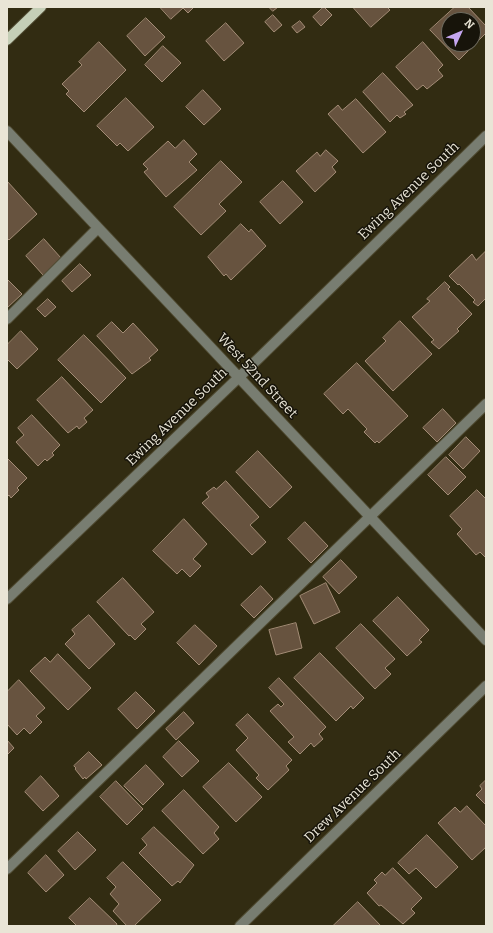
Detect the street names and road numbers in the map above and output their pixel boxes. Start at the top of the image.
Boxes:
street label: Ewing Avenue South [355,139,463,243]
street label: West 52nd Street [213,330,301,422]
street label: Ewing Avenue South [123,365,231,469]
street label: Drew Avenue South [301,746,405,846]

